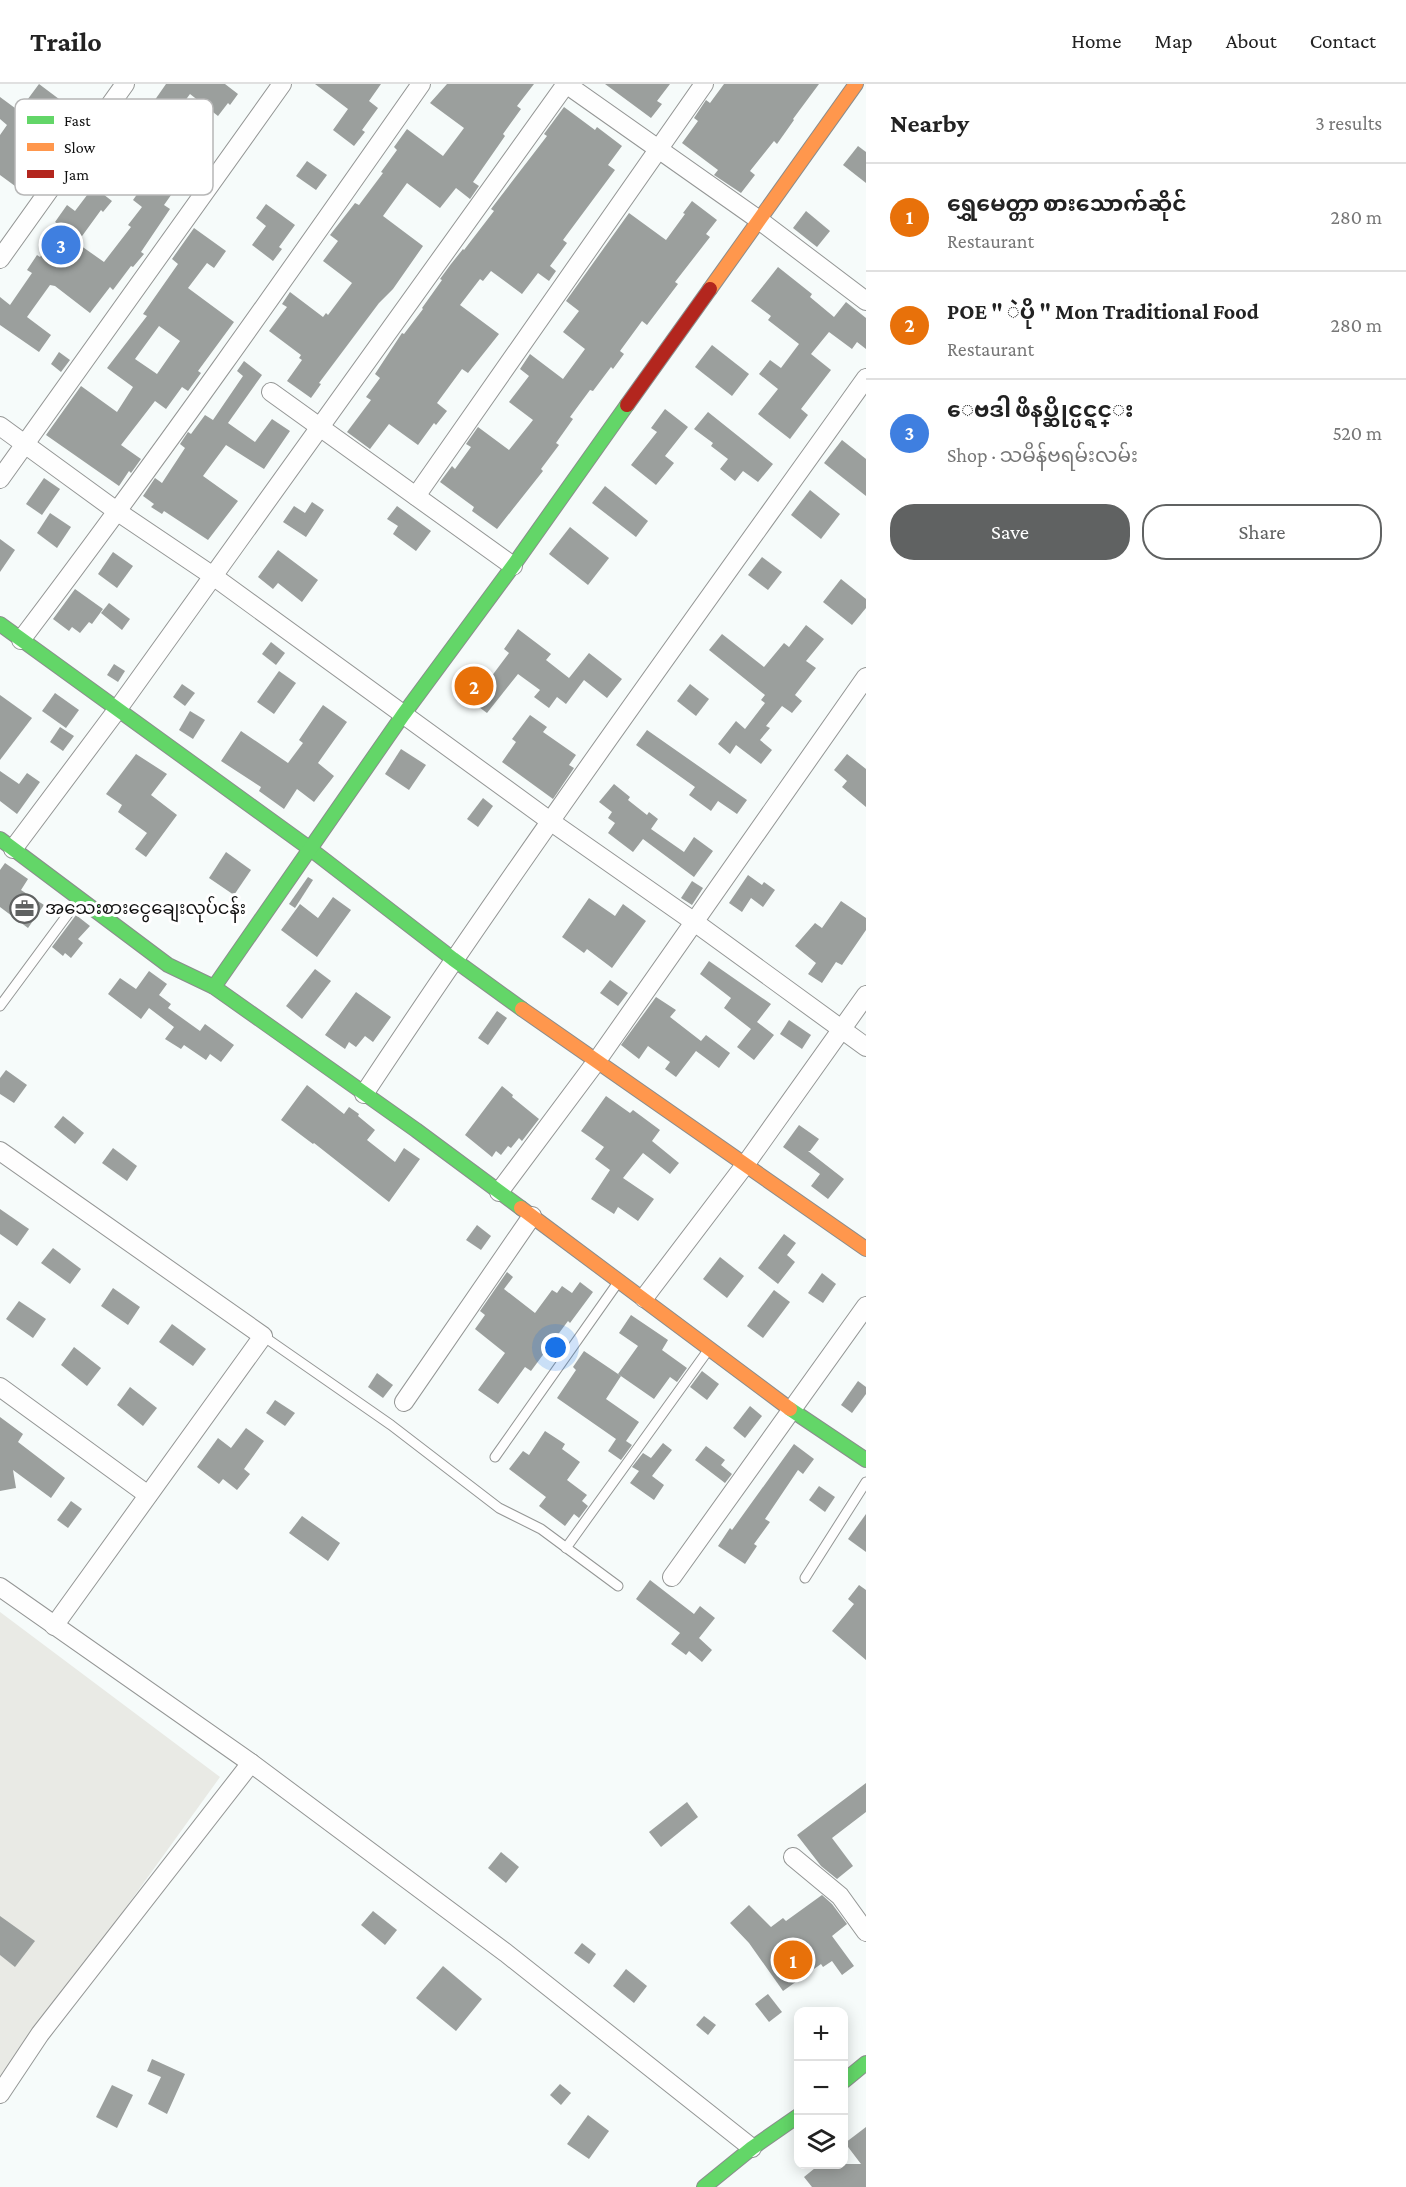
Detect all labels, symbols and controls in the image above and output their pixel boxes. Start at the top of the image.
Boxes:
text: Trailo [30,26,102,57]
text: Home [1071,29,1121,53]
text: Map [1154,29,1193,53]
text: About [1226,29,1277,53]
text: Contact [1310,29,1376,53]
legend [15,99,213,195]
text: Nearby [890,109,969,138]
text: Fast [64,112,91,129]
text: 3 results [1315,112,1382,134]
text: Slow [64,139,96,156]
text: Jam [62,166,89,184]
text: ရွှေမေတ္တာ စားသောက်ဆိုင် [947,191,1187,216]
text: 1 [906,206,913,228]
text: 280 m [1331,206,1382,228]
pin: 3 [42,222,80,268]
text: Restaurant [947,230,1034,252]
text: POE " ဲပို " Mon Traditional Food [947,299,1259,324]
text: 2 [904,314,915,336]
text: 280 m [1331,314,1382,336]
text: Restaurant [947,338,1034,360]
text: ေဗဒါ ဖိနပ္ဆိုင္ပင္ရင္း [947,397,1133,422]
text: 3 [905,422,914,444]
text: 520 m [1332,422,1382,444]
text: Shop · သမိန်ဗရမ်းလမ်း [947,444,1138,466]
button: Save [890,504,1130,560]
button: Share [1142,504,1382,560]
pin: 2 [454,664,494,708]
office icon: အသေးစားငွေချေးလုပ်ငန်း [8,892,40,924]
place label: အသေးစားငွေချေးလုပ်ငန်း [45,895,246,923]
your location [541,1333,570,1362]
pin: 1 [774,1938,812,1982]
map controls [794,2007,848,2169]
button: + [794,2007,848,2061]
button: − [794,2061,848,2115]
button: layers [794,2115,848,2169]

